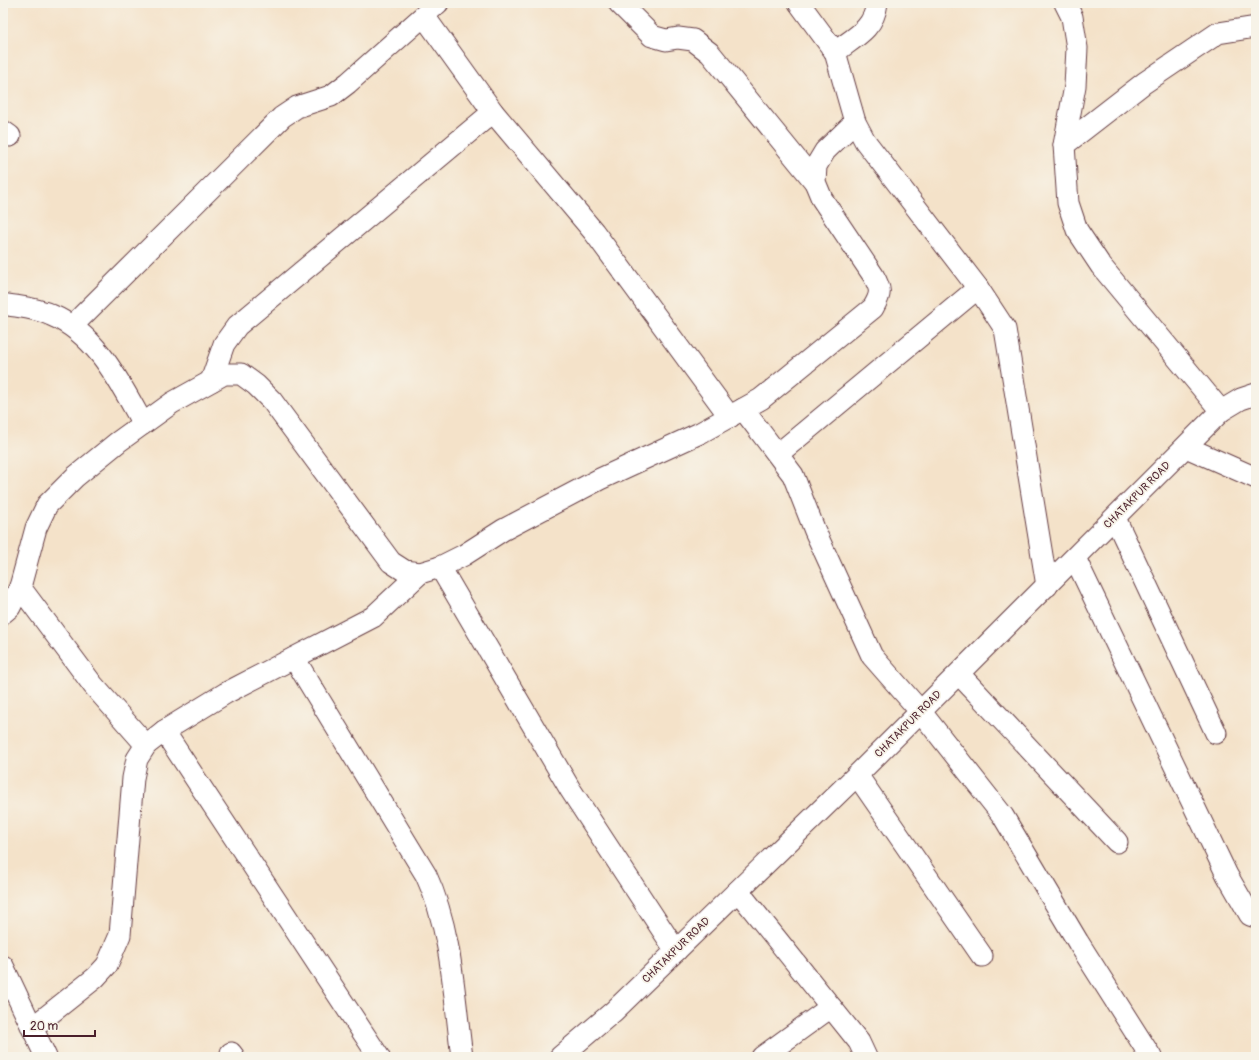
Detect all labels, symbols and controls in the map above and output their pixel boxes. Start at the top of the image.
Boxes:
street label: CHATAKPUR ROAD [1101,459,1173,531]
street label: CHATAKPUR ROAD [872,688,944,760]
street label: CHATAKPUR ROAD [639,914,713,986]
scale bar [24,1012,95,1038]
text: 20 m [30,1019,59,1034]

